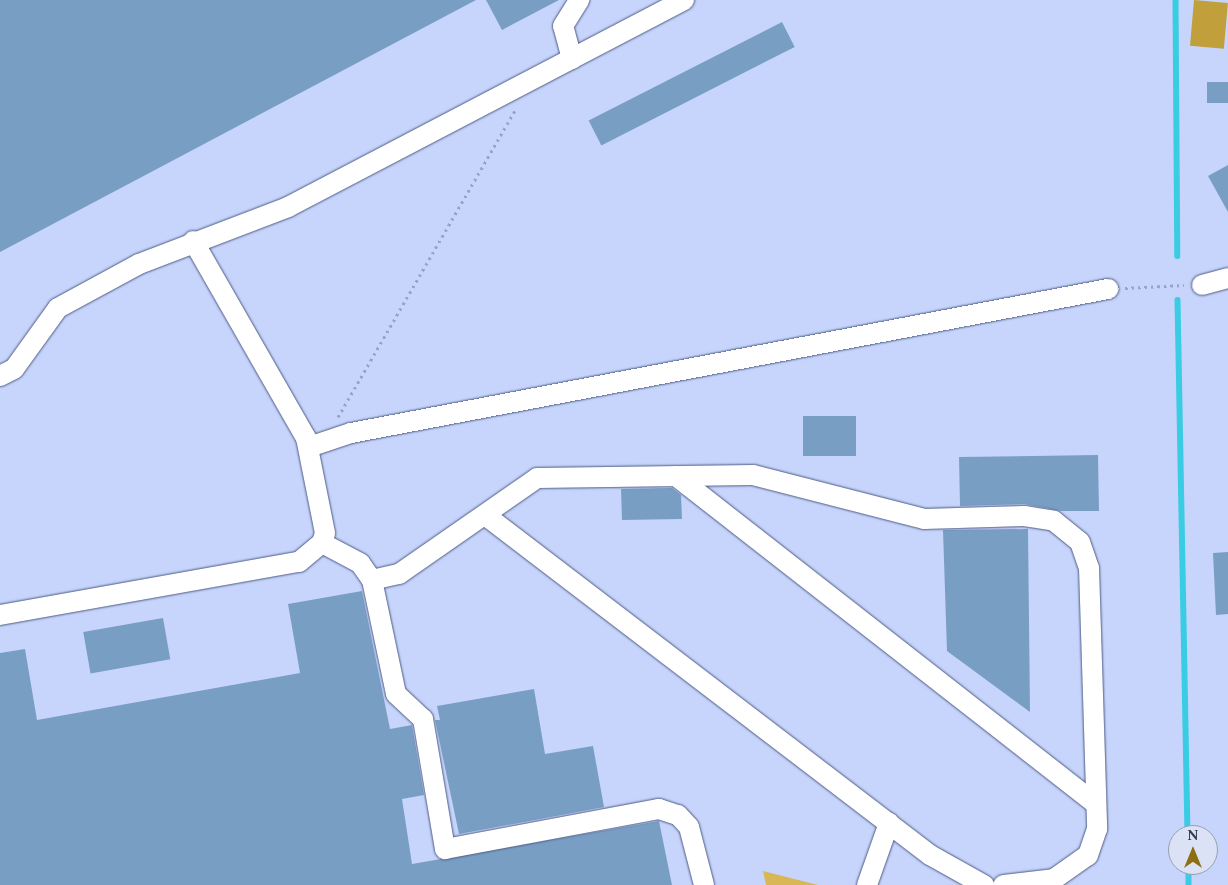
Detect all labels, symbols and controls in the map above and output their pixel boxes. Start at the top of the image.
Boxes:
north arrow [1168,825,1218,875]
text: N [1187,825,1199,846]

